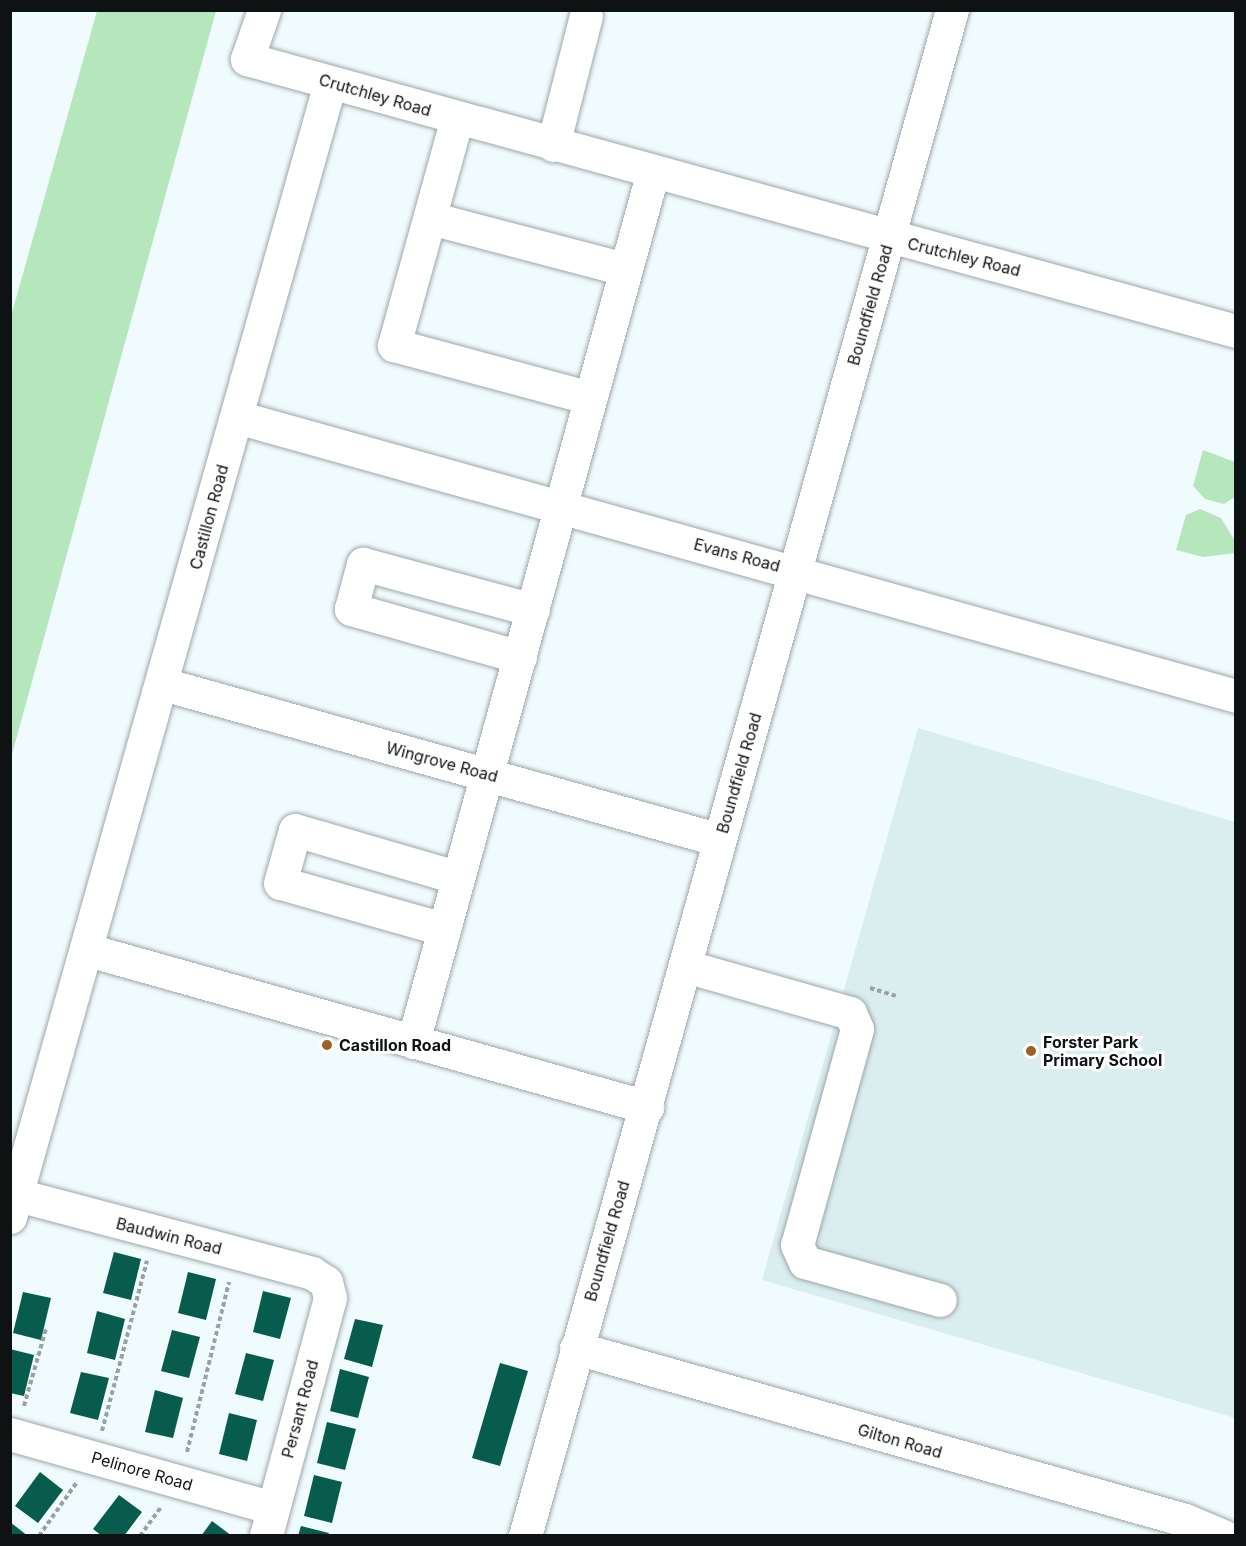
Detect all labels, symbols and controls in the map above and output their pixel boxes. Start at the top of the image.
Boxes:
street label: Crutchley Road [317,70,433,120]
street label: Crutchley Road [905,234,1023,280]
street label: Boundfield Road [844,242,896,368]
street label: Castillon Road [186,462,232,572]
street label: Evans Road [692,534,782,576]
street label: Boundfield Road [713,710,765,836]
street label: Wingrove Road [384,738,500,786]
place label: Forster Park Primary School [1043,1032,1162,1070]
place label: Castillon Road [339,1035,451,1055]
marker: Castillon Road [320,1038,334,1052]
marker: Forster Park Primary School [1024,1044,1038,1058]
street label: Boundfield Road [581,1178,633,1304]
street label: Baudwin Road [114,1214,224,1258]
street label: Persant Road [278,1358,322,1460]
street label: Gilton Road [855,1420,945,1462]
street label: Pelinore Road [89,1447,195,1495]

